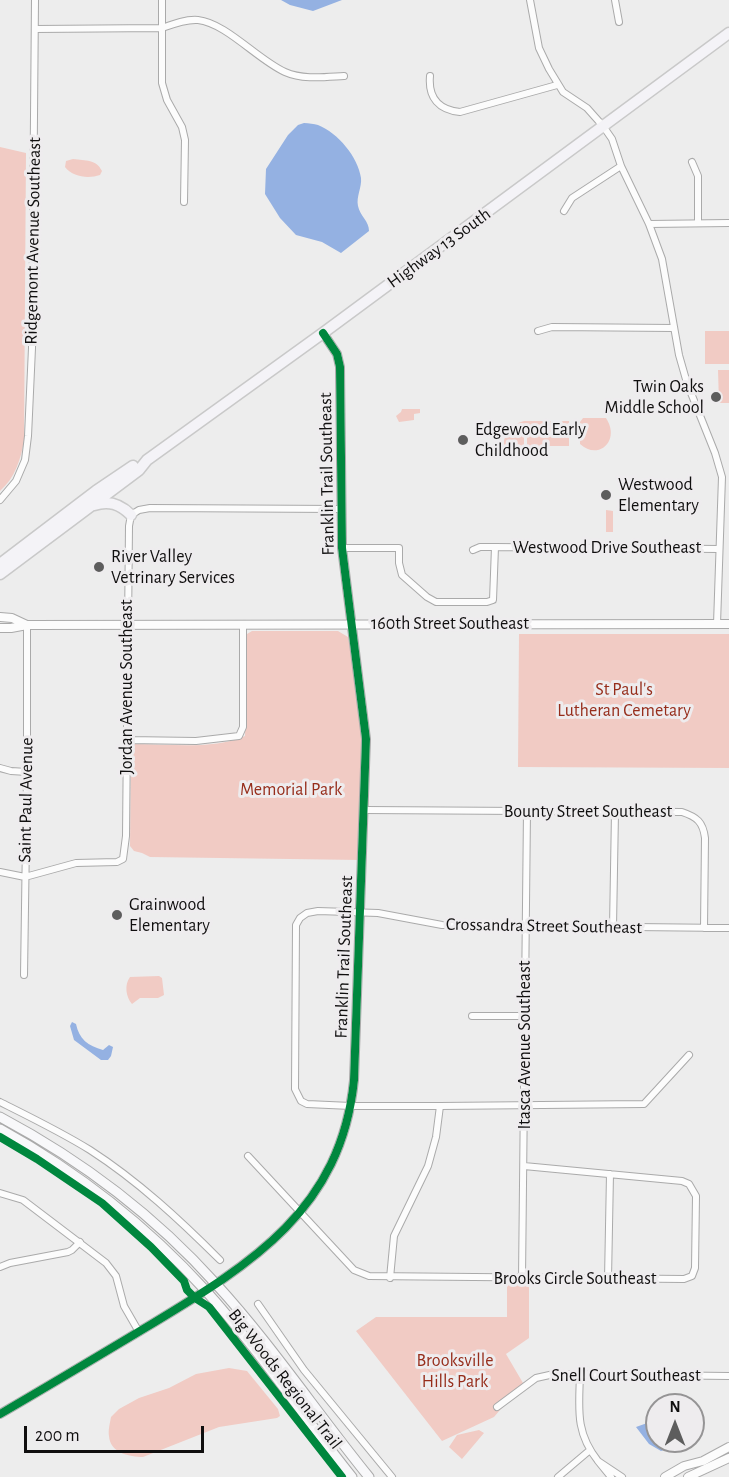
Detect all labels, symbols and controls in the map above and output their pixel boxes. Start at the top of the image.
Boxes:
street label: Ridgemont Avenue Southeast [20,137,46,345]
street label: Highway 13 South [383,203,495,293]
place label: Twin Oaks Middle School [605,376,704,418]
marker: Twin Oaks Middle School [709,390,723,404]
street label: Franklin Trail Southeast [315,392,339,556]
place label: Edgewood Early Childhood [475,419,586,462]
marker: Edgewood Early Childhood [456,433,470,447]
place label: Westwood Elementary [618,474,699,516]
marker: Westwood Elementary [599,488,613,502]
street label: Westwood Drive Southeast [513,537,701,559]
place label: River Valley Vetrinary Services [111,546,235,588]
marker: River Valley Vetrinary Services [92,560,106,574]
street label: Jordan Avenue Southeast [116,599,138,775]
street label: 160th Street Southeast [371,613,529,635]
park label: St Paul's Lutheran Cemetary [557,679,691,722]
street label: Saint Paul Avenue [14,737,38,863]
park label: Memorial Park [240,779,342,801]
street label: Bounty Street Southeast [504,801,672,823]
street label: Franklin Trail Southeast [330,875,358,1039]
place label: Grainwood Elementary [129,894,210,936]
marker: Grainwood Elementary [110,908,124,922]
street label: Crossandra Street Southeast [446,913,642,939]
street label: Itasca Avenue Southeast [514,960,536,1130]
street label: Brooks Circle Southeast [493,1268,657,1290]
street label: Big Woods Regional Trail [223,1304,347,1454]
park label: Brooksville Hills Park [417,1350,493,1392]
street label: Snell Court Southeast [551,1365,701,1387]
north arrow [645,1393,705,1453]
text: N [669,1399,681,1415]
scale bar [27,1414,207,1452]
text: 200 m [35,1427,80,1445]

